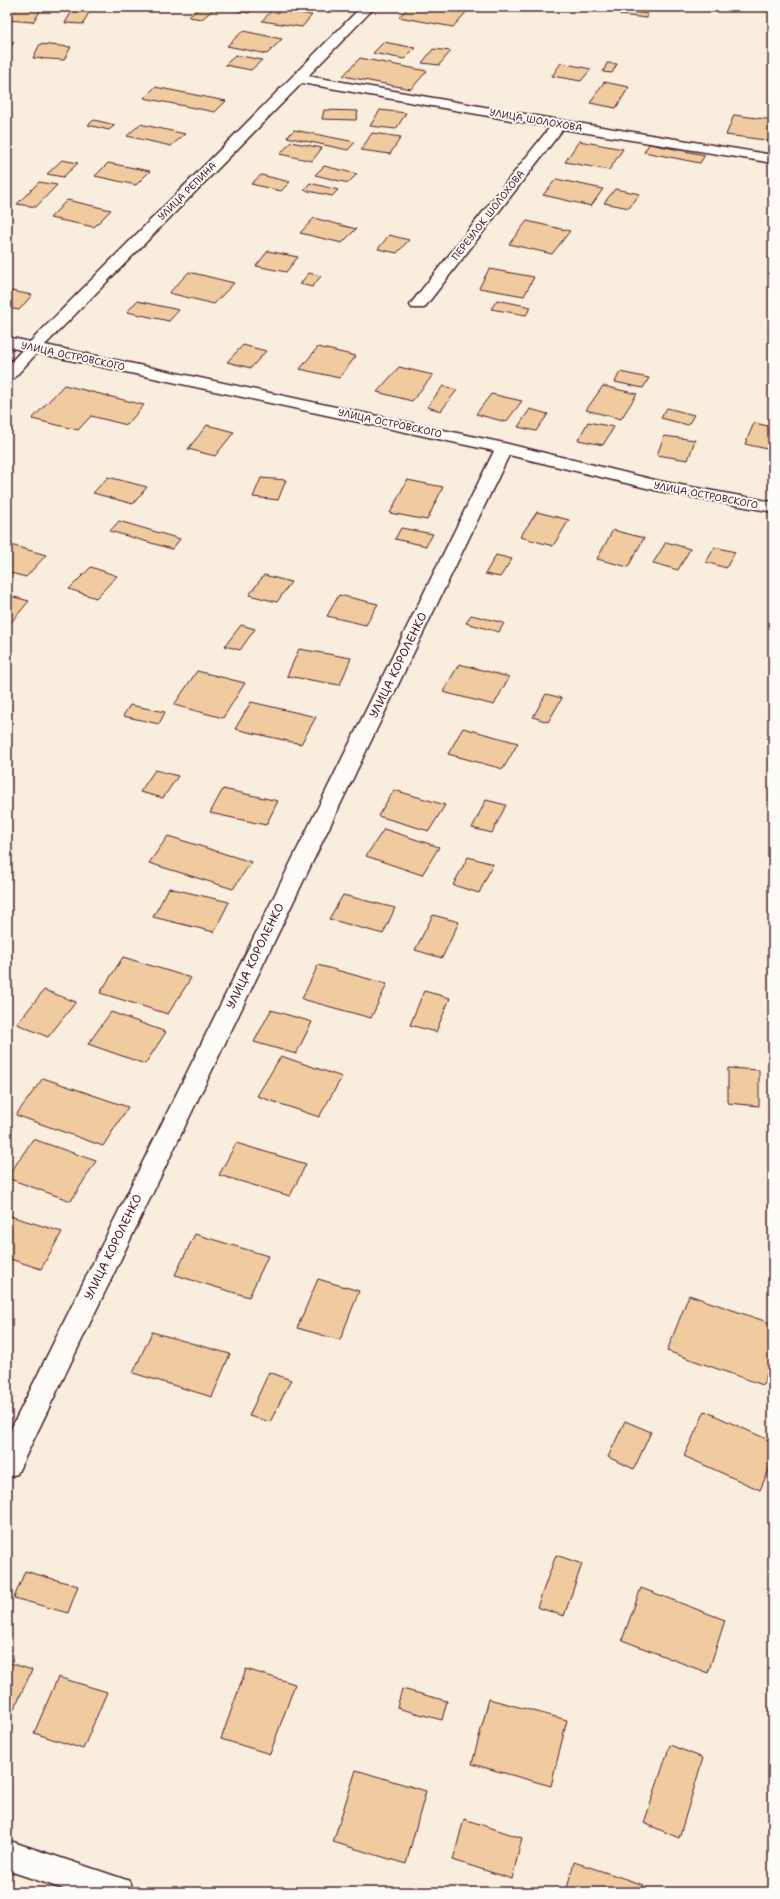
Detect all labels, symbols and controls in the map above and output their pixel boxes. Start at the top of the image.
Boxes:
street label: УЛИЦА ШОЛОХОВА [488,105,584,135]
street label: УЛИЦА РЕПИНА [155,159,219,223]
street label: ПЕРЕУЛОК ШОЛОХОВА [449,167,527,263]
street label: УЛИЦА ОСТРОВСКОГО [20,339,126,373]
street label: УЛИЦА ОСТРОВСКОГО [337,406,443,440]
street label: УЛИЦА ОСТРОВСКОГО [653,479,759,511]
street label: УЛИЦА КОРОЛЕНКО [365,610,431,720]
street label: УЛИЦА КОРОЛЕНКО [222,901,288,1011]
street label: УЛИЦА КОРОЛЕНКО [80,1192,146,1302]

